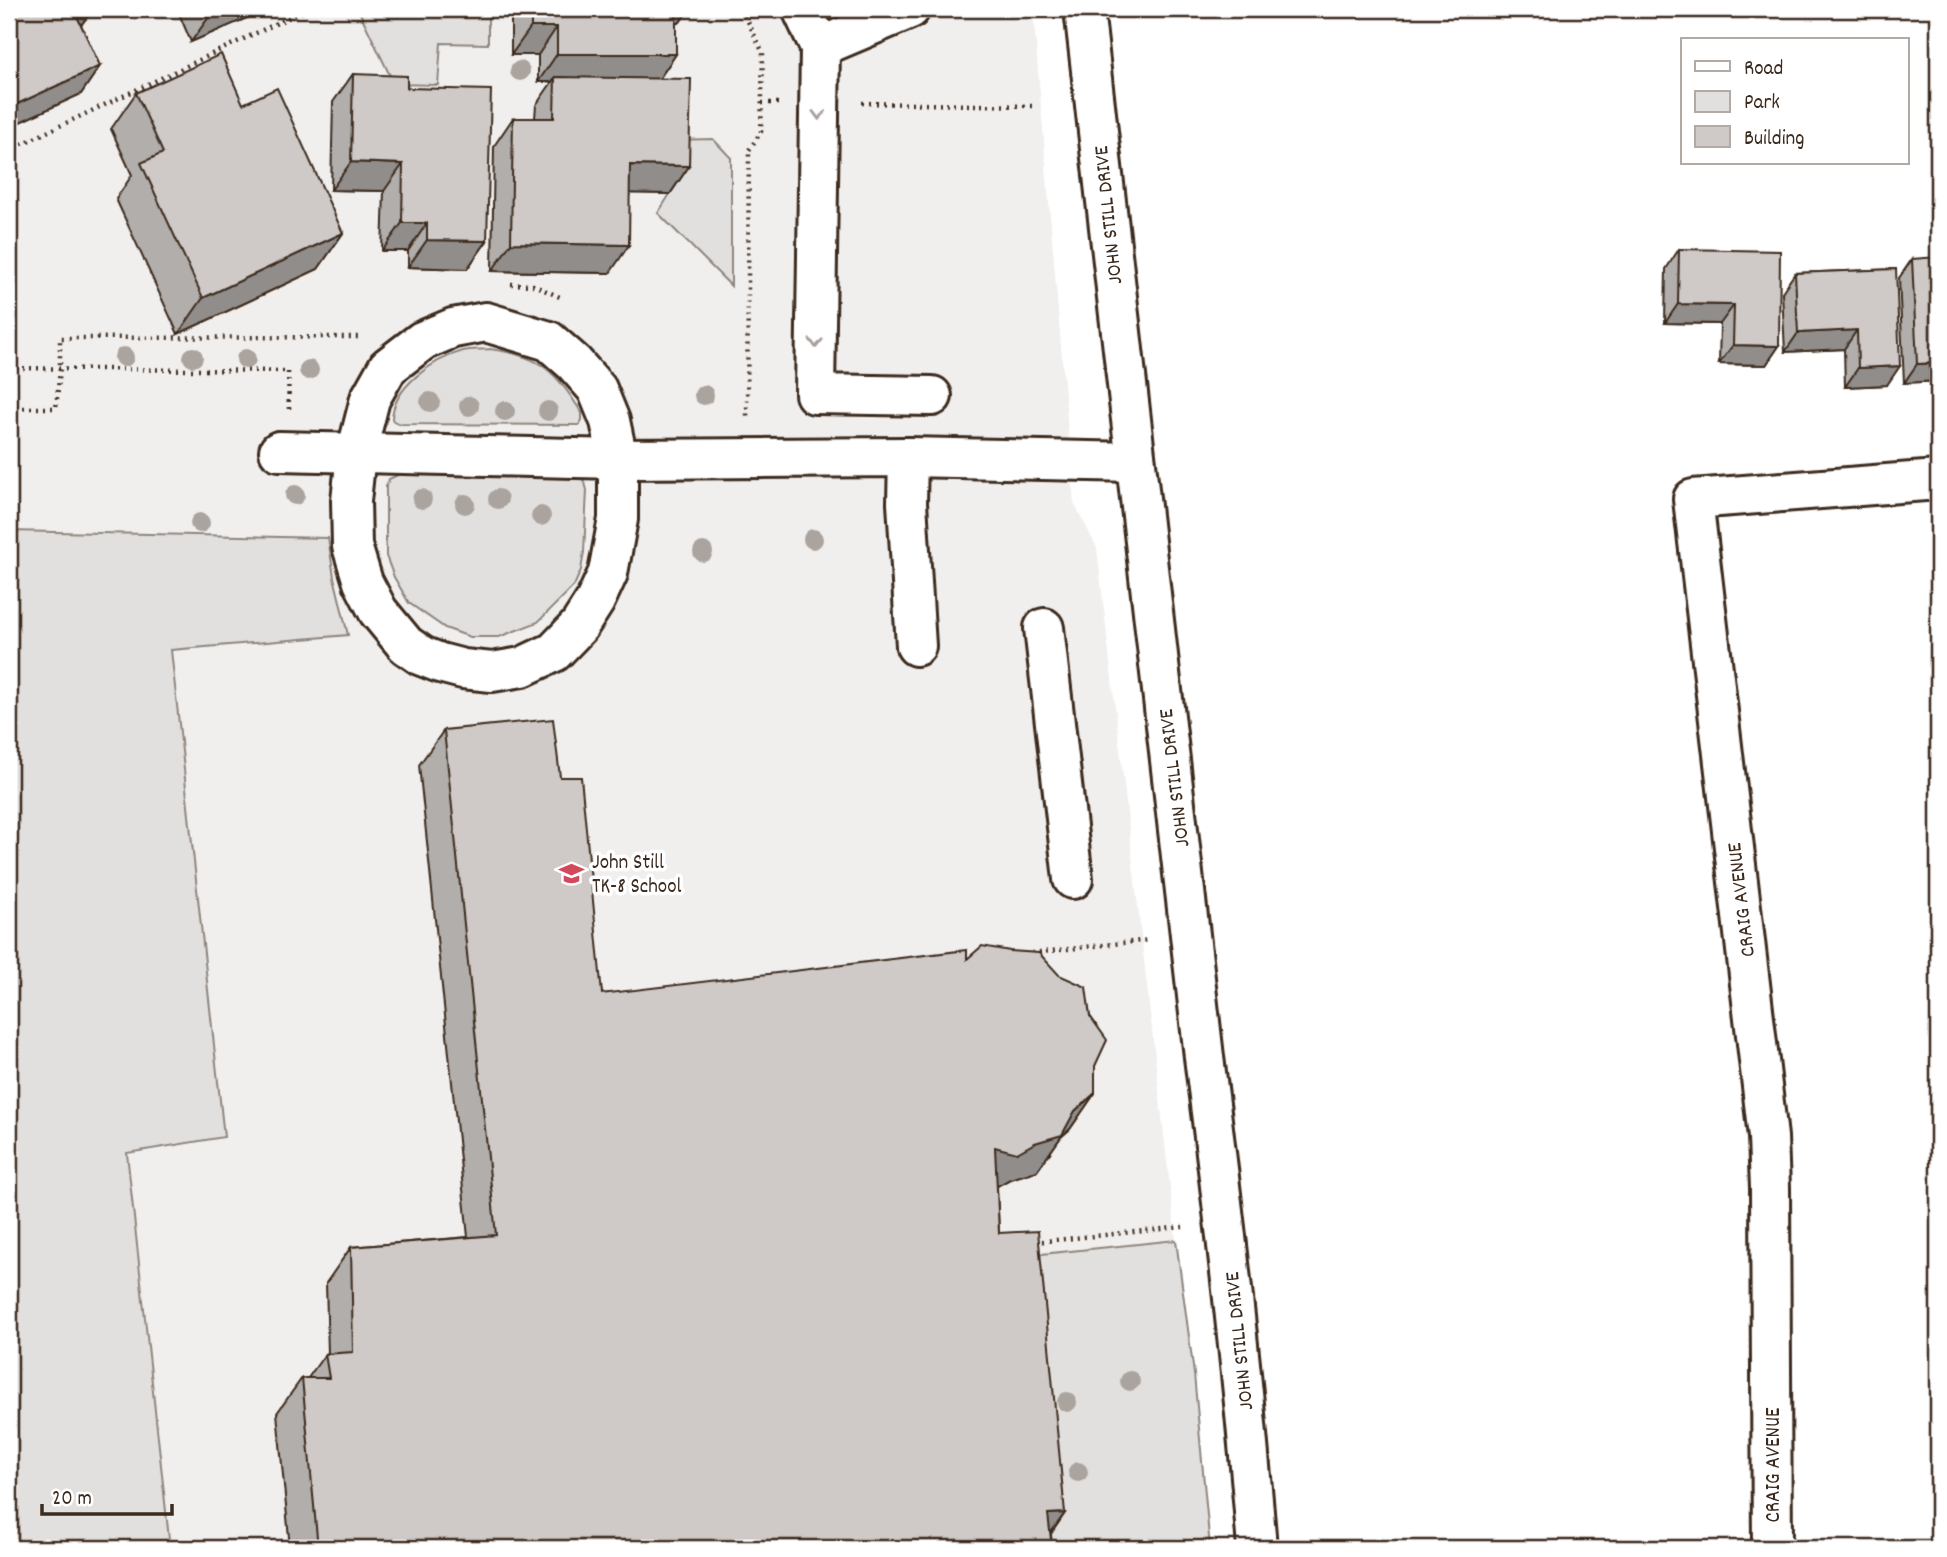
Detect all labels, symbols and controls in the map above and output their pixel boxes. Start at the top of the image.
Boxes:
legend [1681,38,1909,164]
text: Road [1744,55,1783,85]
text: Park [1744,89,1780,119]
one-way arrow [811,110,827,121]
text: Building [1744,125,1804,155]
street label: JOHN STILL DRIVE [1088,144,1132,285]
one-way arrow [808,338,824,348]
street label: JOHN STILL DRIVE [1153,706,1199,848]
street label: CRAIG AVENUE [1721,840,1765,959]
place label: John Still TK-8 School [592,849,682,903]
school or university icon: John Still TK-8 School [558,859,586,887]
street label: JOHN STILL DRIVE [1219,1270,1263,1411]
street label: CRAIG AVENUE [1760,1407,1790,1523]
scale bar [42,1473,172,1517]
text: 20 m [52,1485,92,1515]

